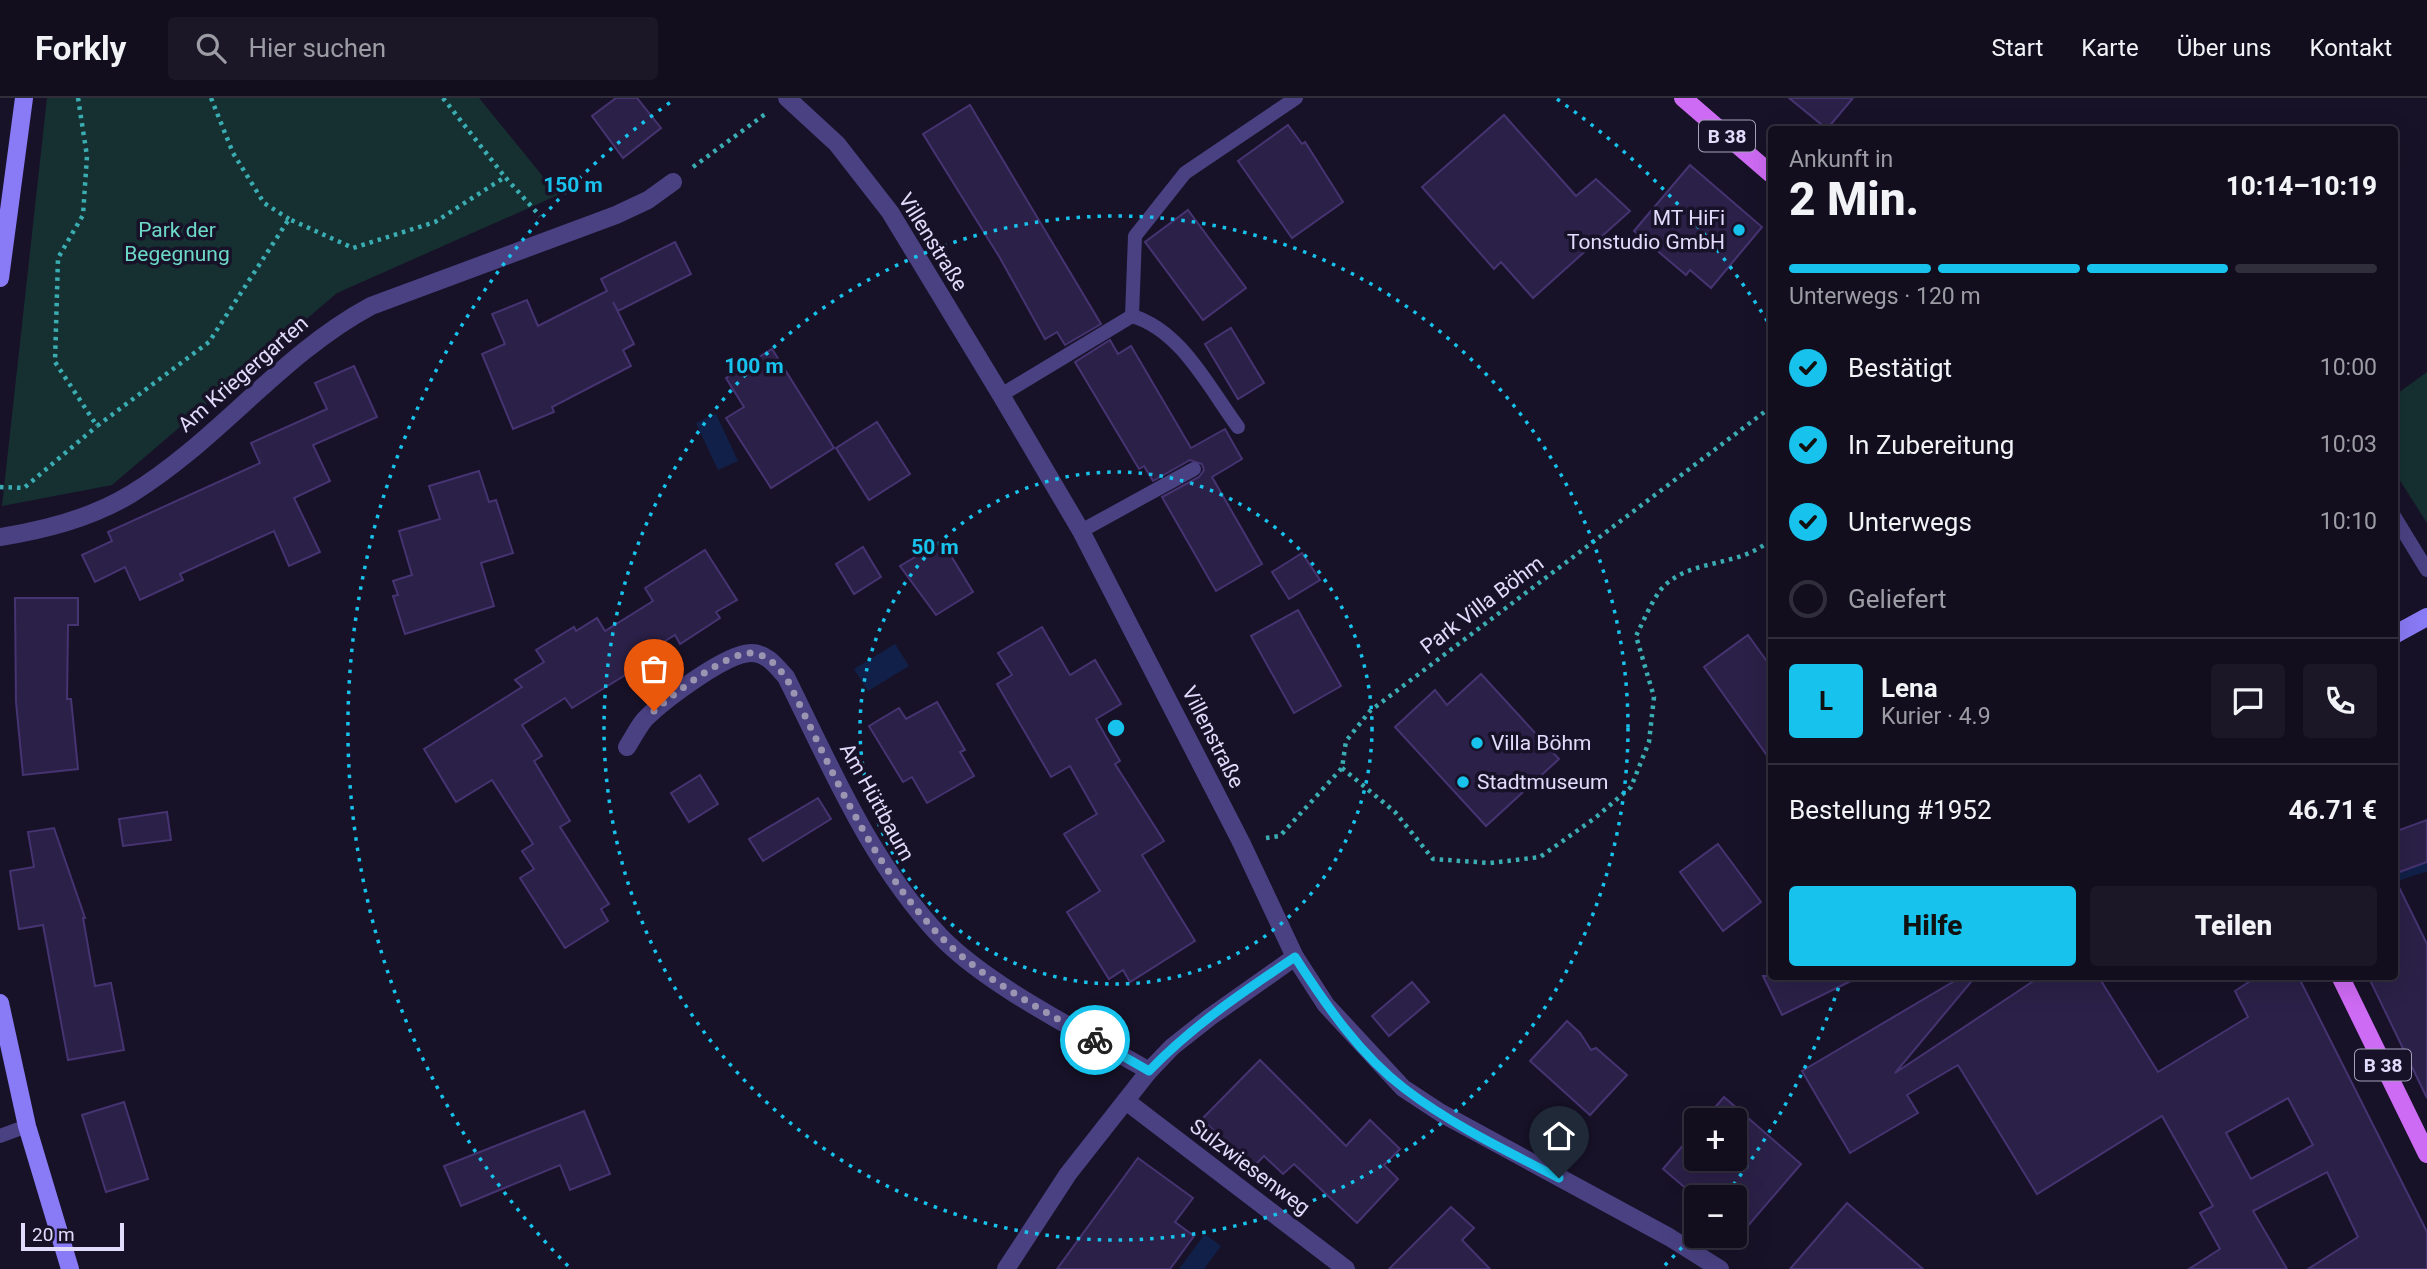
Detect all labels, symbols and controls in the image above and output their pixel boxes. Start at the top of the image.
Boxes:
search box [168,17,658,80]
text: Forkly [35,29,126,68]
icon: search [192,29,230,67]
text: Hier suchen [248,33,386,63]
text: Start [1992,34,2043,62]
text: Karte [2081,34,2139,62]
text: Über uns [2177,34,2271,62]
text: Kontakt [2309,34,2392,62]
road number: B 38 [1699,120,1755,152]
text: Ankunft in [1789,146,1893,173]
text: 10:14–10:19 [2226,171,2377,201]
text: 2 Min. [1789,172,1919,226]
text: 150 m [543,173,603,197]
street label: Villenstraße [893,189,973,295]
place label: MT HiFi Tonstudio GmbH [1567,206,1725,254]
park label: Park der Begegnung [124,218,230,266]
marker: MT HiFi Tonstudio GmbH [1731,222,1747,238]
text: Unterwegs · 120 m [1789,283,1981,310]
street label: Am Kriegergarten [173,311,313,437]
icon: check [1789,349,1827,387]
text: Bestätigt [1848,353,1952,383]
text: 100 m [724,354,784,378]
text: 10:00 [2320,354,2377,381]
icon: check [1789,426,1827,464]
text: In Zubereitung [1848,430,2014,460]
text: 10:03 [2320,431,2377,458]
icon: check [1789,503,1827,541]
text: Unterwegs [1848,507,1972,537]
text: 10:10 [2320,508,2377,535]
text: 50 m [911,535,959,559]
street label: Park Villa Böhm [1416,551,1548,659]
text: Geliefert [1848,584,1946,614]
pin [624,639,684,711]
icon: bag [635,650,673,688]
button: chat [2211,664,2285,738]
button: phone [2303,664,2377,738]
text: Lena [1881,673,1938,703]
street label: Villenstraße [1177,682,1249,792]
text: L [1819,686,1833,716]
text: Kurier · 4.9 [1881,703,1991,730]
centre of rings [1104,716,1128,740]
place label: Villa Böhm [1491,731,1591,755]
marker: Villa Böhm [1469,735,1485,751]
street label: Am Hüttbaum [835,739,919,865]
place label: Stadtmuseum [1477,770,1608,794]
marker: Stadtmuseum [1455,774,1471,790]
text: Bestellung #1952 [1789,795,1992,825]
text: 46.71 € [2288,795,2377,825]
button: Hilfe [1789,886,2076,966]
button: Teilen [2090,886,2377,966]
courier [1060,1005,1130,1075]
icon: bike [1076,1021,1114,1059]
road number: B 38 [2355,1049,2411,1080]
pin [1529,1106,1589,1178]
map controls [1684,1108,1747,1248]
button: + [1684,1108,1747,1171]
street label: Sulzwiesenweg [1185,1114,1315,1220]
icon: home [1540,1117,1578,1155]
button: − [1684,1185,1747,1248]
scale bar [21,1220,124,1252]
text: 20 m [32,1223,75,1246]

